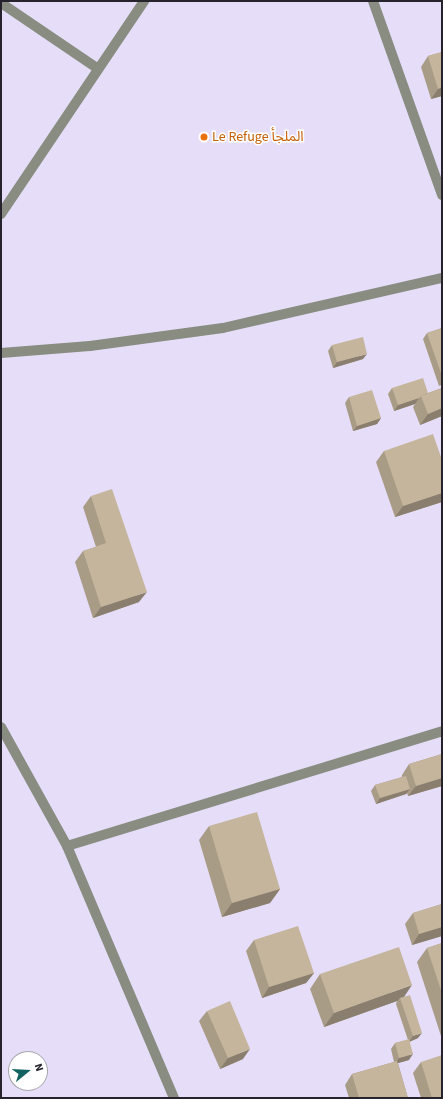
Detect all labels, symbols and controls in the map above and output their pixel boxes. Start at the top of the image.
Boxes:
place label: Le Refuge الملجأ [212,129,304,145]
marker: Le Refuge الملجأ [199,132,209,142]
north arrow [8,1051,48,1091]
text: N [31,1062,47,1073]

